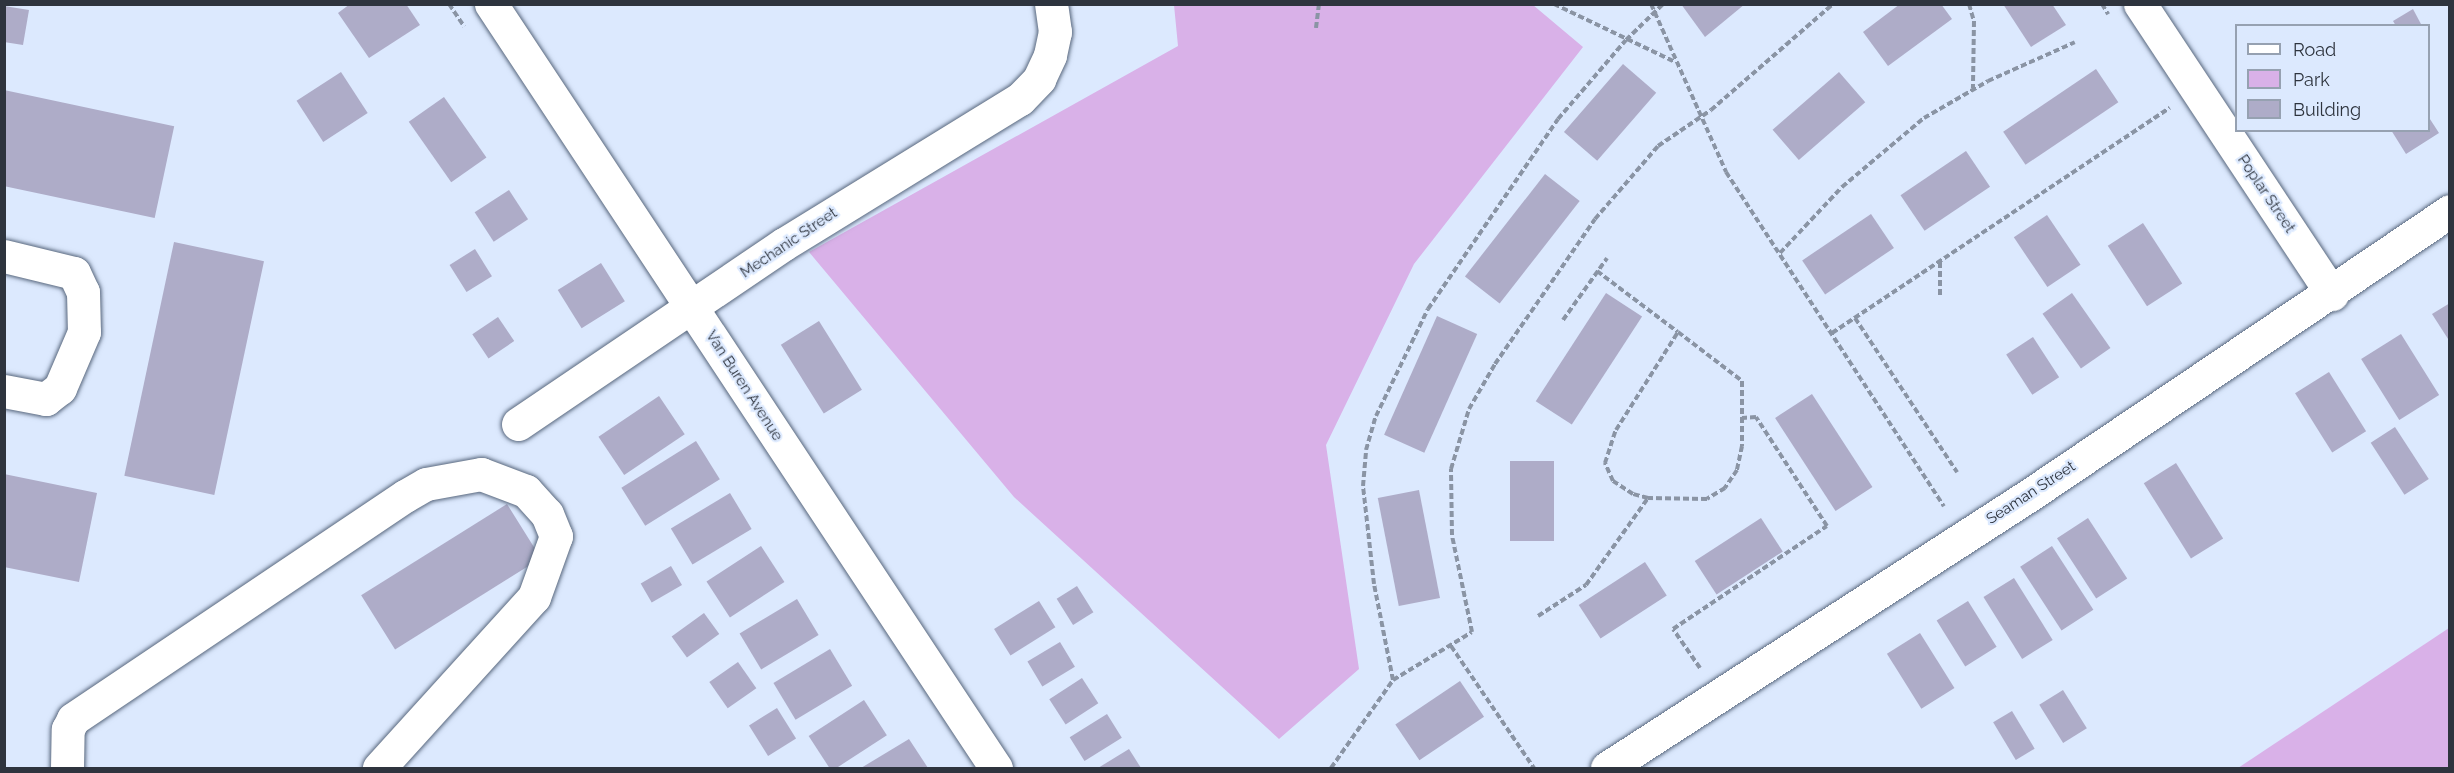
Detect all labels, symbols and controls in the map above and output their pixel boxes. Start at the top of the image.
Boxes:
legend [2235,24,2430,132]
text: Road [2293,39,2336,60]
text: Park [2293,69,2330,90]
text: Building [2293,99,2361,120]
street label: Poplar Street [2233,152,2299,236]
street label: Mechanic Street [737,204,841,282]
street label: Van Buren Avenue [702,327,786,445]
street label: Seaman Street [1983,458,2079,528]

